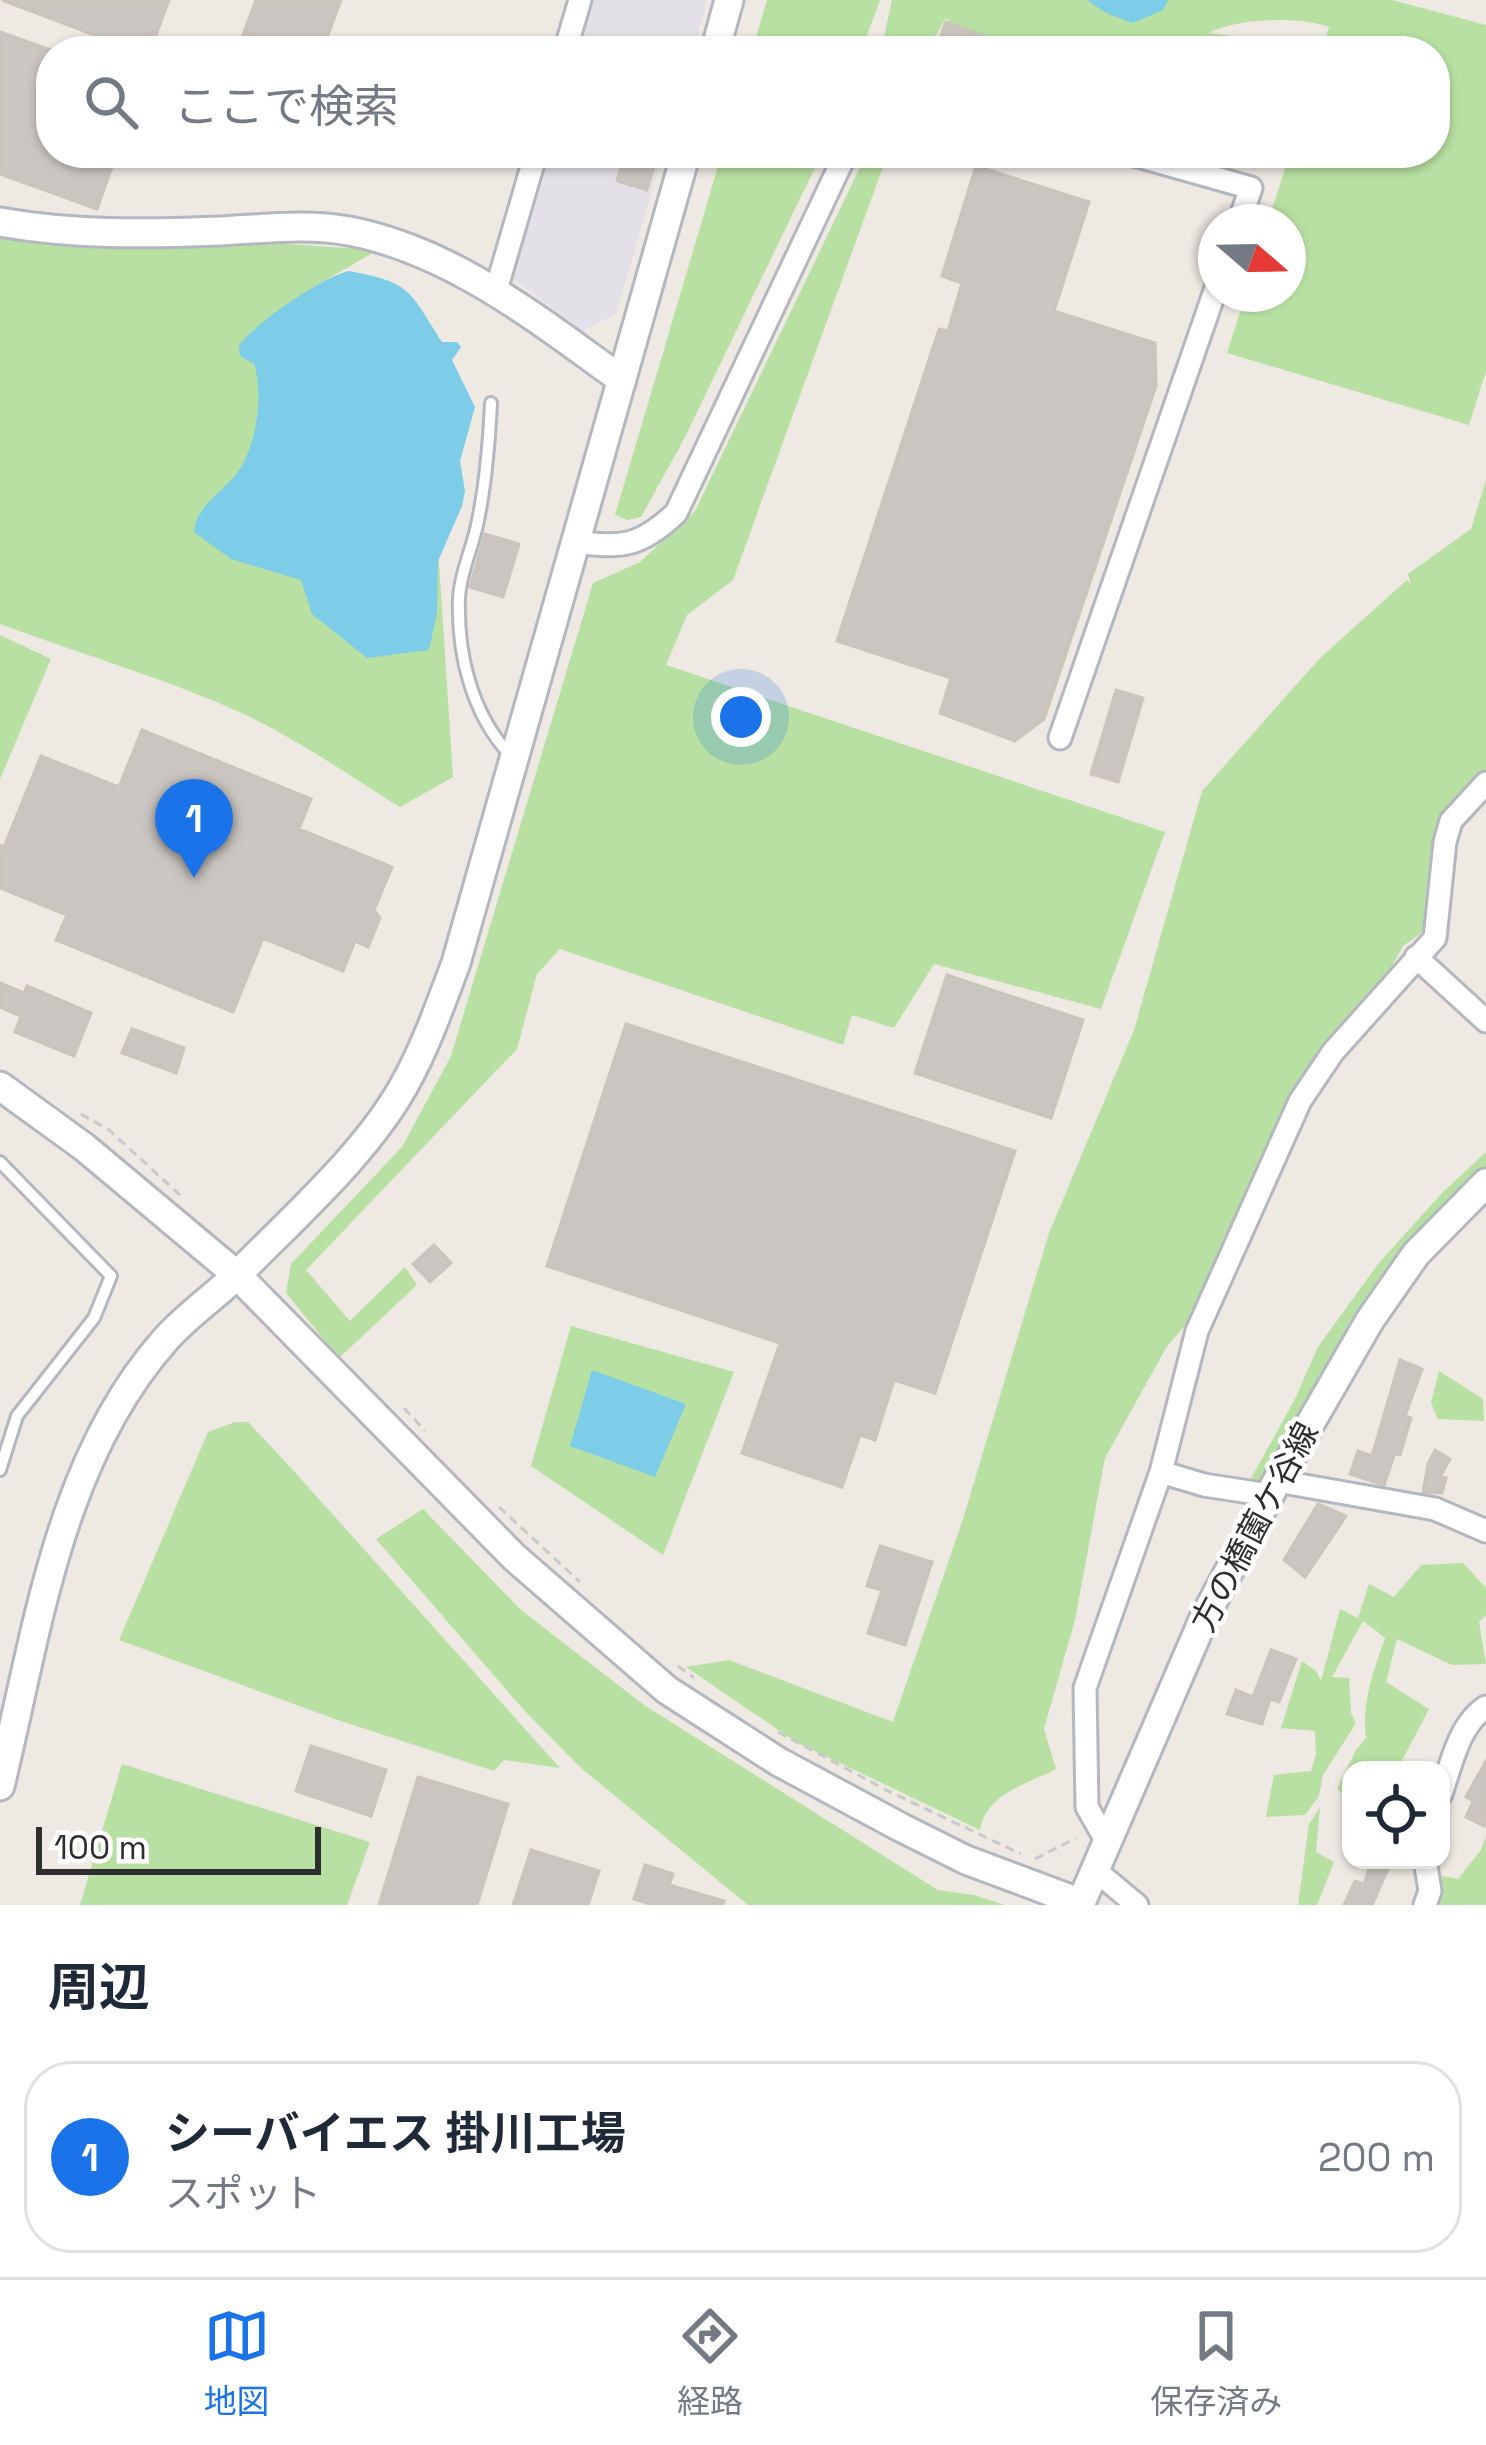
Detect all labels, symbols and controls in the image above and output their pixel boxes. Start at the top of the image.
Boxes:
search box [36,36,1450,168]
icon: search [78,69,144,135]
text: ここで検索 [174,78,399,135]
north arrow [1198,204,1306,312]
your location [711,687,771,747]
pin: 1 [155,779,233,878]
street label: 方の橋薗ケ谷線 [1182,1415,1328,1639]
map controls [1342,1761,1450,1869]
button: locate [1342,1761,1450,1869]
scale bar [36,1821,321,1874]
text: 100 m [54,1827,147,1869]
text: 周辺 [48,1955,150,2020]
text: シーバイエス 掛川工場 [165,2105,626,2162]
text: 1 [81,2133,99,2182]
text: 200 m [1318,2133,1435,2182]
text: スポット [165,2169,321,2218]
tab: 地図 [204,2303,270,2423]
tab: 経路 [677,2303,743,2423]
tab: 保存済み [1150,2303,1282,2423]

